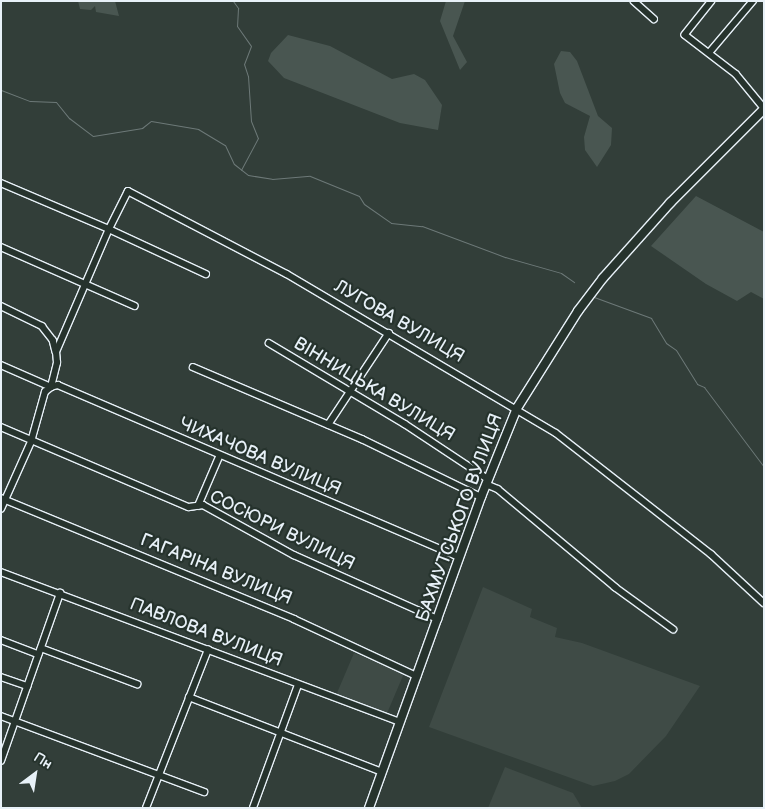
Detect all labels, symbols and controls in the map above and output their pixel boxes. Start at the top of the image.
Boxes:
street label: ЛУГОВА ВУЛИЦЯ [330,276,468,368]
street label: ВІННИЦЬКА ВУЛИЦЯ [290,333,458,447]
street label: БАХМУТСЬКОГО ВУЛИЦЯ [412,411,508,625]
street label: ЧИХАЧОВА ВУЛИЦЯ [176,413,344,501]
street label: СОСЮРИ ВУЛИЦЯ [206,486,358,576]
street label: ГАГАРІНА ВУЛИЦЯ [137,530,295,610]
street label: ПАВЛОВА ВУЛИЦЯ [127,594,285,672]
north arrow [10,749,60,799]
text: Пн [31,749,55,773]

